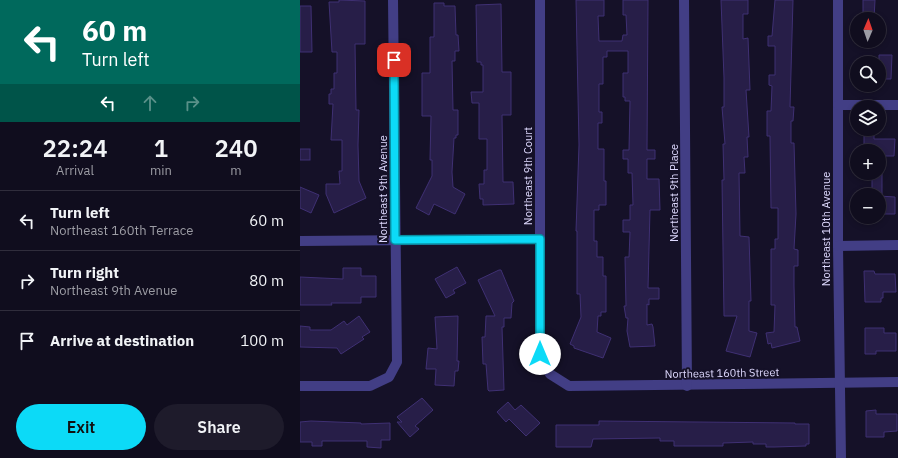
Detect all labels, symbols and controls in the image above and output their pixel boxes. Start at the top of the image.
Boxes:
text: 60 m [82,12,147,49]
north arrow [850,12,886,48]
map controls [850,12,886,224]
icon: left [16,16,68,68]
pin [377,43,411,77]
text: Turn left [82,48,150,71]
icon: arrive [383,49,405,71]
button: search [850,56,886,92]
icon: left [97,92,119,114]
icon: ahead [139,92,161,114]
icon: right [181,92,203,114]
button: layers [850,100,886,136]
street label: Northeast 9th Court [521,127,535,225]
text: 22:24 [42,132,108,164]
text: 1 [154,132,168,164]
text: 240 [214,132,258,164]
street label: Northeast 9th Avenue [376,135,390,243]
street label: Northeast 9th Place [667,144,681,242]
button: + [850,144,886,180]
text: Arrival [56,162,94,179]
text: min [150,162,172,179]
text: m [230,162,242,179]
street label: Northeast 10th Avenue [819,172,833,286]
button: − [850,188,886,224]
text: Turn left [50,203,110,222]
icon: left [16,210,38,232]
text: 60 m [249,211,284,230]
text: Northeast 160th Terrace [50,222,193,239]
text: Turn right [50,263,119,282]
icon: right [16,270,38,292]
text: 80 m [249,271,284,290]
text: Northeast 9th Avenue [50,282,177,299]
icon: arrive [16,330,38,352]
text: Arrive at destination [50,331,194,350]
text: 100 m [240,331,284,350]
position arrow [519,333,561,375]
street label: Northeast 160th Street [665,365,779,381]
button: Exit [16,404,146,450]
button: Share [154,404,284,450]

